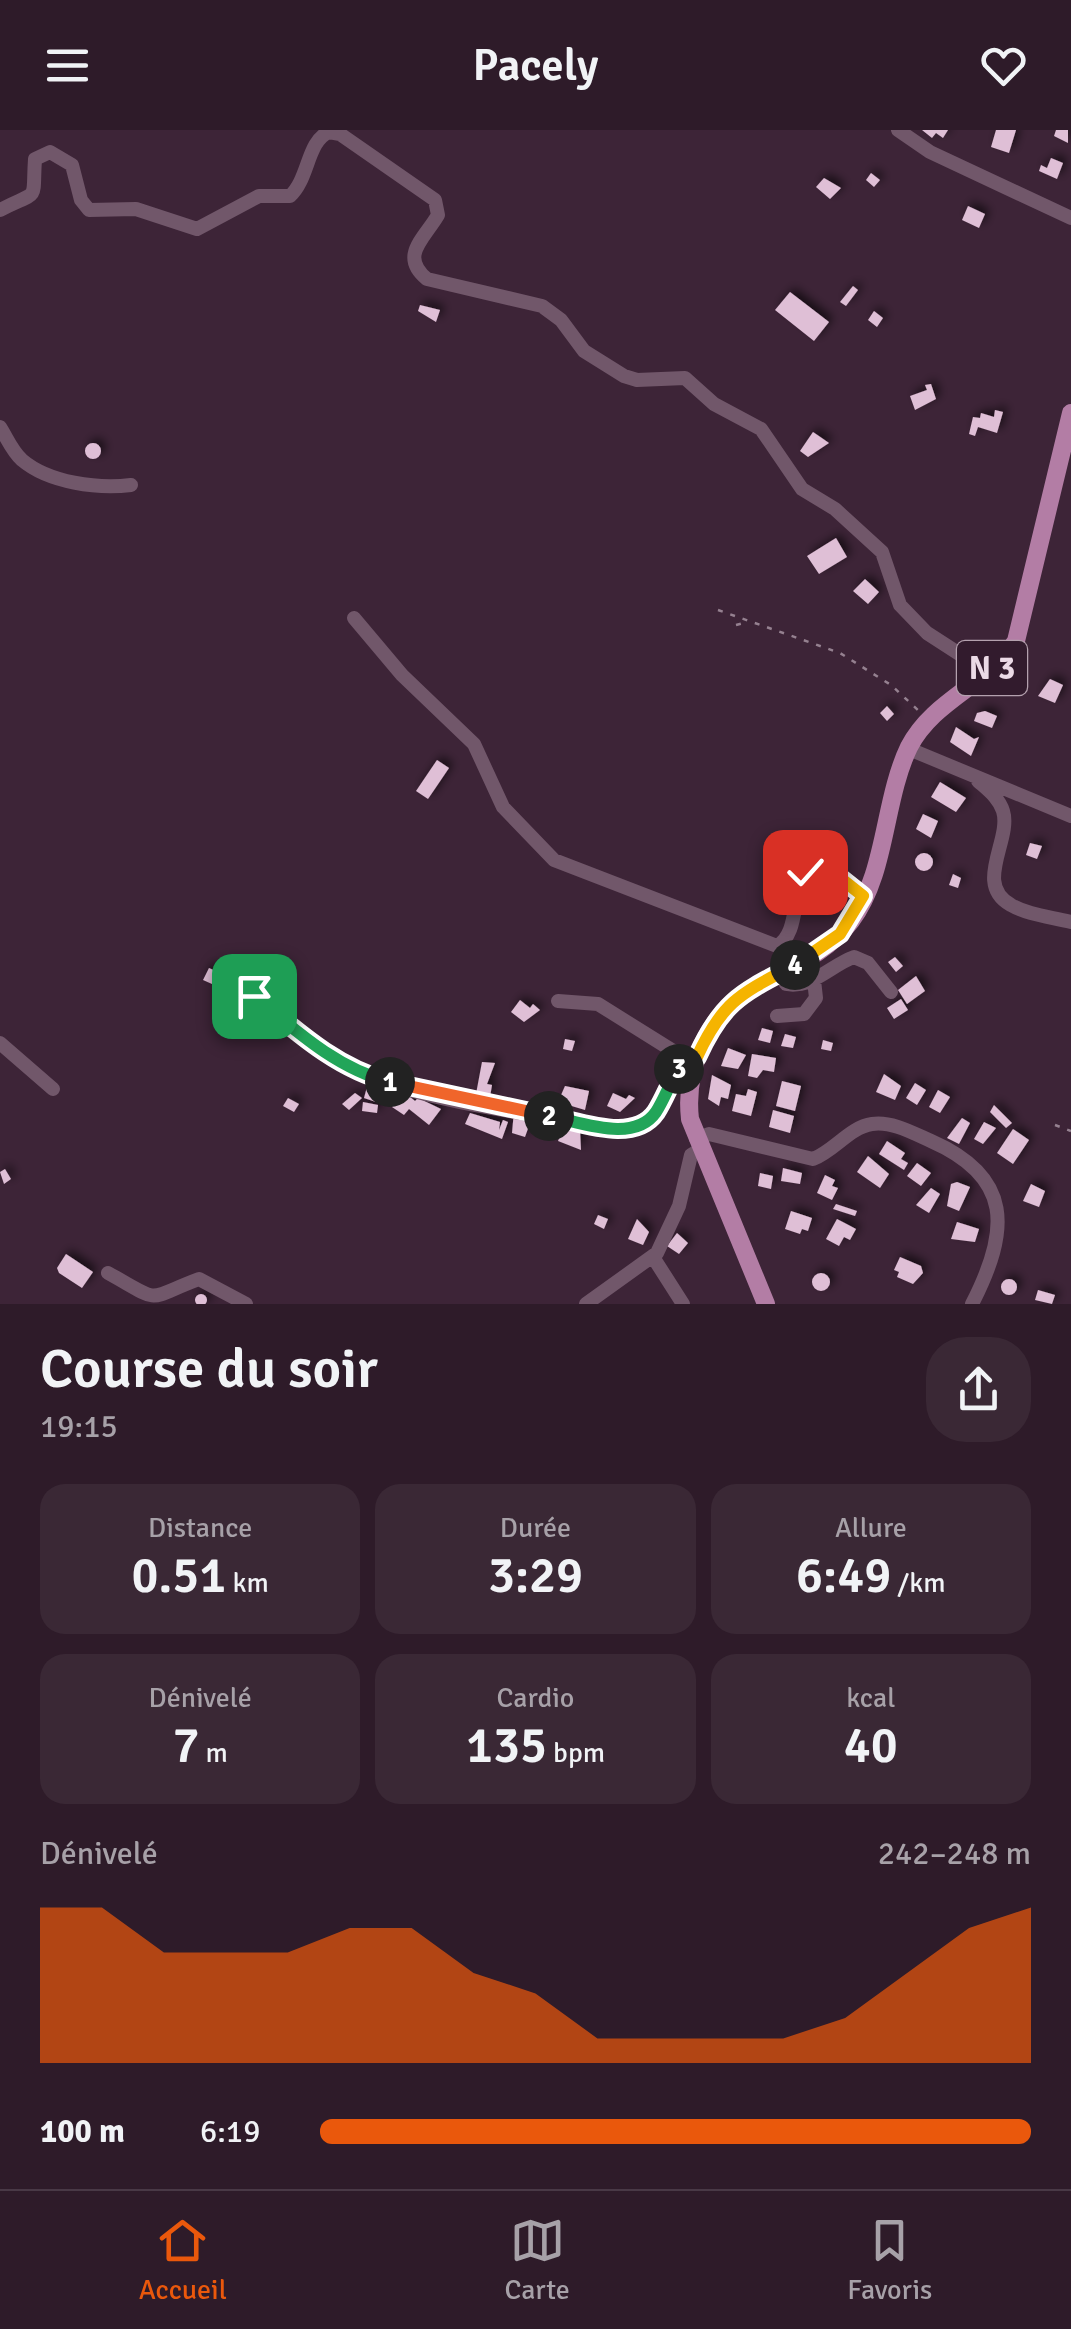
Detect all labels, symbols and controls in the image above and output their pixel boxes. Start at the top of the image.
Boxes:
icon: menu [40,38,95,93]
text: Pacely [472,38,599,93]
icon: heart [976,38,1031,93]
road number: N 3 [957,641,1027,695]
pin [763,830,848,915]
icon: check [778,845,833,900]
pin: 4 [770,940,820,990]
text: 4 [787,948,803,982]
pin [212,954,297,1039]
icon: arrive [227,969,282,1024]
pin: 3 [654,1044,704,1094]
text: 3 [671,1052,687,1086]
pin: 1 [365,1057,415,1107]
text: 1 [382,1065,398,1099]
pin: 2 [524,1091,574,1141]
text: 2 [541,1099,557,1133]
text: Course du soir [40,1335,378,1403]
button: share [926,1337,1031,1442]
text: 19:15 [40,1407,118,1446]
text: Distance [148,1511,252,1545]
text: Durée [500,1511,571,1545]
text: Allure [835,1511,907,1545]
text: 0.51 [132,1545,226,1607]
text: 3:29 [488,1545,583,1607]
text: 6:49 [796,1545,891,1607]
text: km [226,1566,269,1600]
text: /km [891,1566,946,1600]
text: Dénivelé [149,1681,252,1715]
text: Cardio [497,1681,574,1715]
text: kcal [846,1681,895,1715]
text: 7 [172,1715,199,1777]
text: 135 [466,1715,547,1777]
text: 40 [844,1715,898,1777]
text: m [199,1736,228,1770]
text: bpm [547,1736,605,1770]
text: Dénivelé [40,1834,158,1873]
text: 242–248 m [878,1834,1031,1873]
text: 100 m [40,2112,125,2151]
text: 6:19 [200,2112,260,2151]
tab: Accueil [139,2213,227,2307]
tab: Carte [504,2213,570,2307]
tab: Favoris [847,2213,932,2307]

